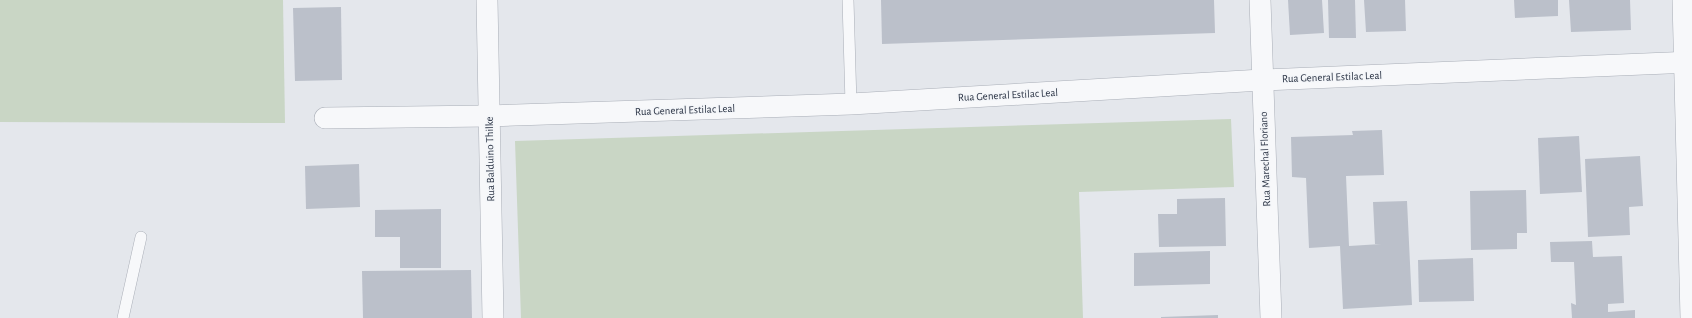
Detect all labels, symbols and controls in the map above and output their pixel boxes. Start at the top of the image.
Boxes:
street label: Rua General Estilac Leal [1282,70,1382,84]
street label: Rua General Estilac Leal [958,87,1058,103]
street label: Rua General Estilac Leal [635,103,735,117]
street label: Rua Marechal Floriano [1258,111,1272,207]
street label: Rua Balduino Thilke [484,116,496,202]

